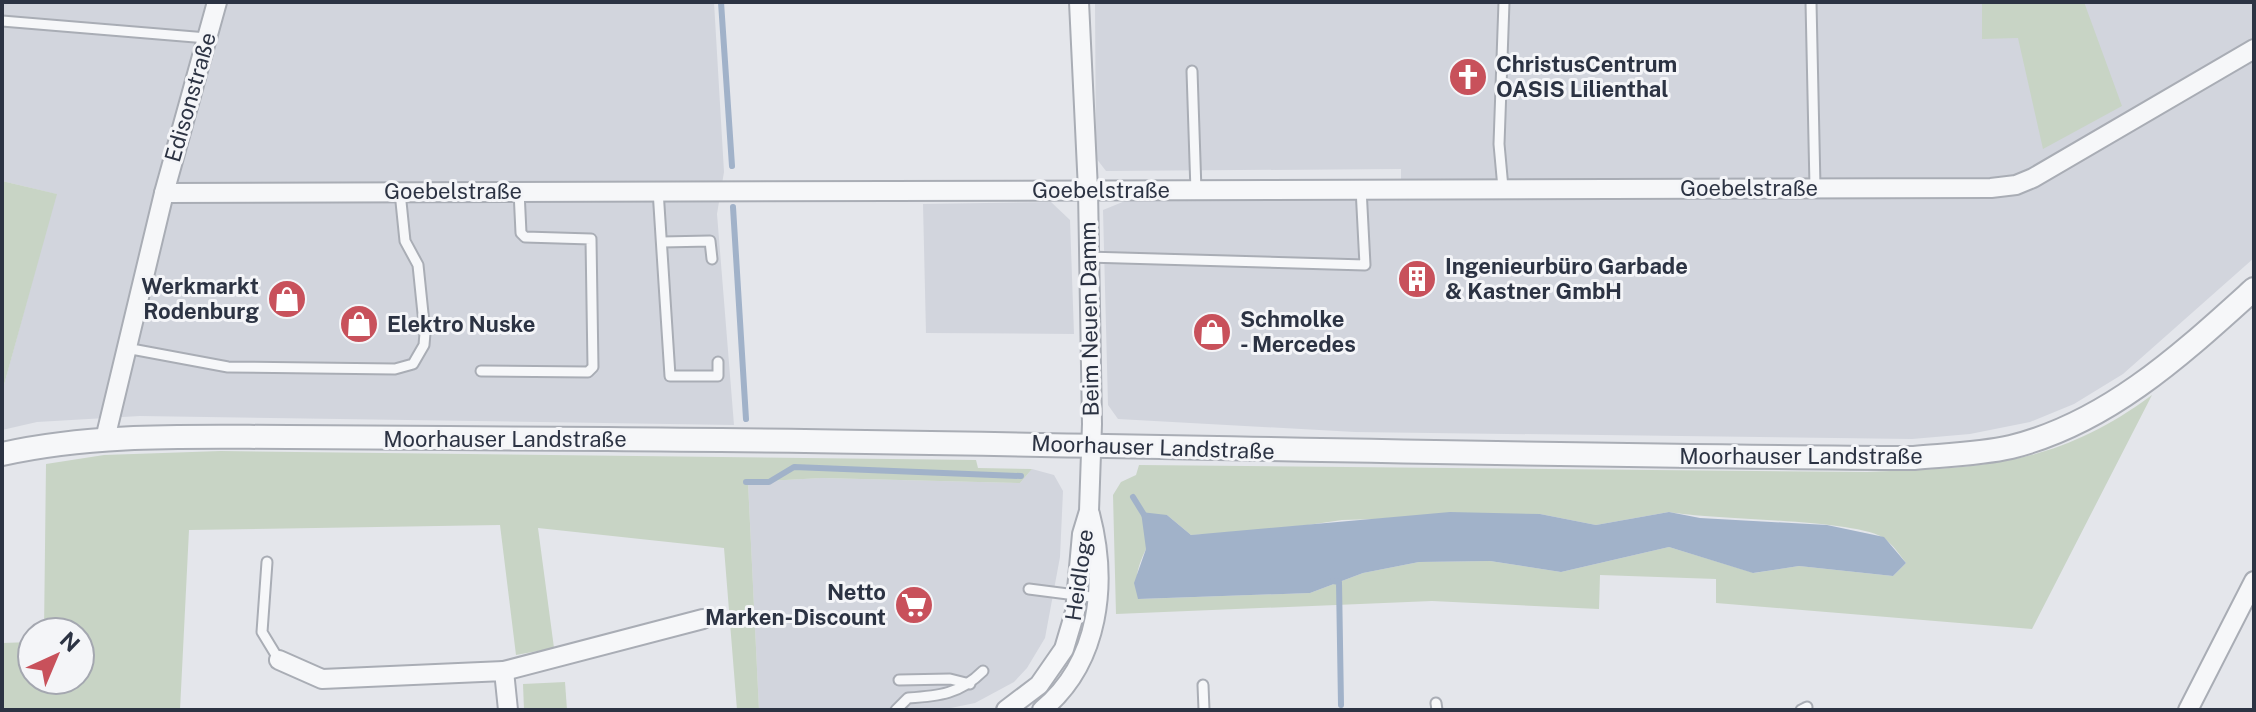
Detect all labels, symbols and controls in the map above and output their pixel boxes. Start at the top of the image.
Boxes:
street label: Edisonstraße [159,29,221,165]
place label: ChristusCentrum OASIS Lilienthal [1496,51,1677,102]
church icon: ChristusCentrum OASIS Lilienthal [1447,56,1489,98]
street label: Goebelstraße [1680,175,1818,201]
street label: Goebelstraße [1032,177,1170,203]
street label: Goebelstraße [384,178,522,204]
street label: Beim Neuen Damm [1074,221,1104,417]
place label: Ingenieurbüro Garbade & Kastner GmbH [1445,253,1688,304]
building icon: Ingenieurbüro Garbade & Kastner GmbH [1396,258,1438,300]
place label: Werkmarkt Rodenburg [141,273,259,324]
shop icon: Werkmarkt Rodenburg [266,278,308,320]
shop icon: Elektro Nuske [338,303,380,345]
place label: Schmolke - Mercedes [1240,306,1356,357]
place label: Elektro Nuske [387,311,535,337]
shop icon: Schmolke - Mercedes [1191,311,1233,353]
street label: Moorhauser Landstraße [383,426,627,452]
street label: Moorhauser Landstraße [1031,430,1275,464]
street label: Moorhauser Landstraße [1679,443,1923,469]
street label: Heidloge [1060,528,1098,622]
place label: Netto Marken-Discount [705,579,886,630]
supermarket icon: Netto Marken-Discount [893,584,935,626]
north arrow [16,616,96,696]
text: N [55,626,85,657]

